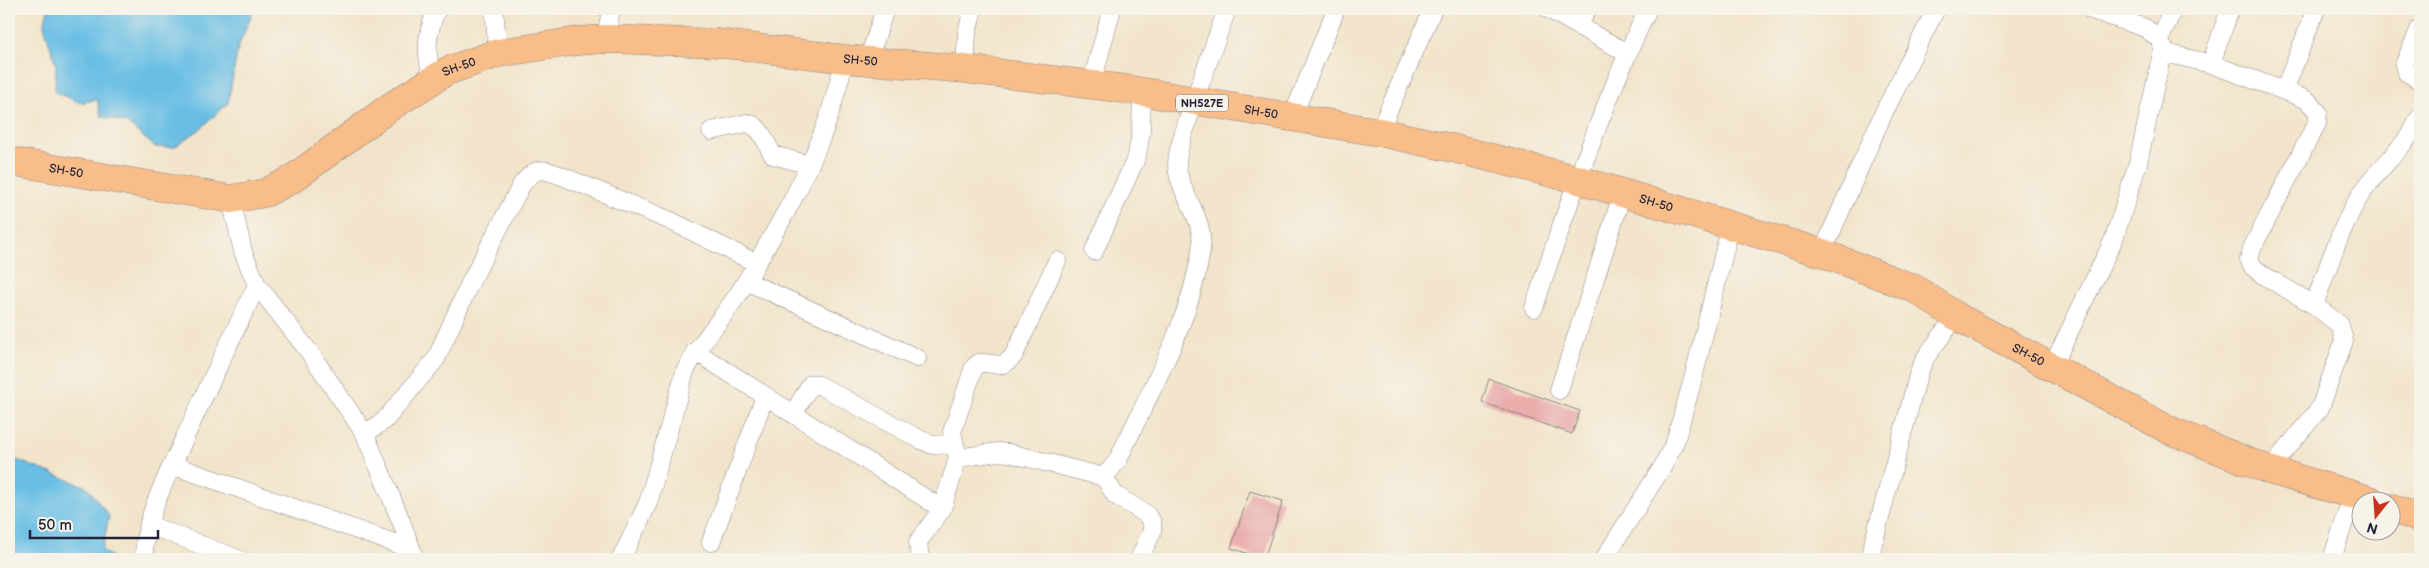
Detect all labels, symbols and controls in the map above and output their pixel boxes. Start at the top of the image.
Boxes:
street label: SH-50 [843,51,878,69]
street label: SH-50 [439,54,478,80]
road number: NH527E [1176,95,1228,112]
street label: SH-50 [1243,102,1279,122]
street label: SH-50 [48,160,84,181]
street label: SH-50 [1638,191,1675,215]
street label: SH-50 [2010,340,2047,369]
north arrow [2352,490,2402,540]
scale bar [30,508,158,540]
text: 50 m [38,516,72,535]
text: N [2365,518,2380,538]

